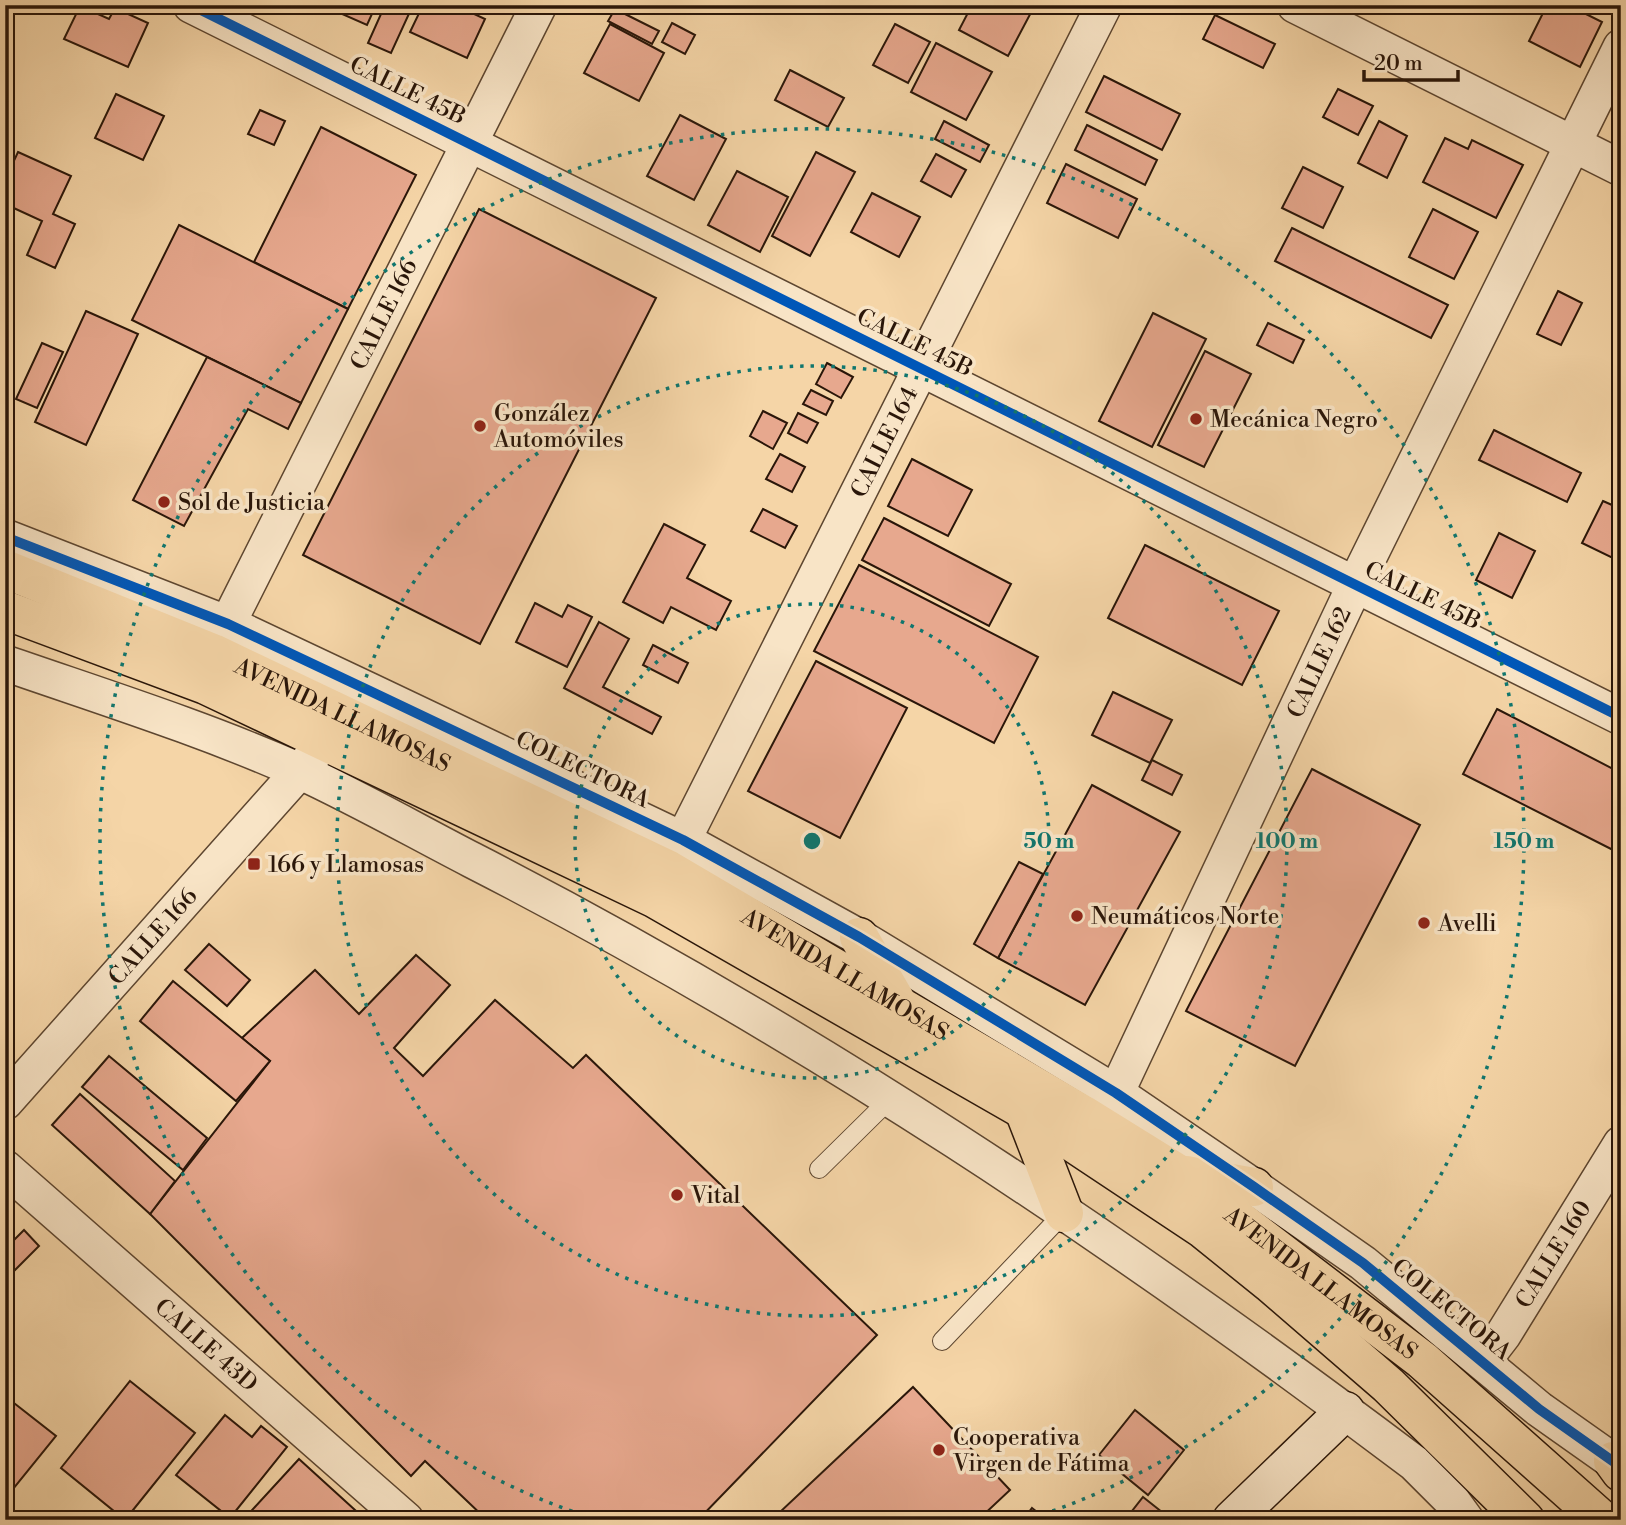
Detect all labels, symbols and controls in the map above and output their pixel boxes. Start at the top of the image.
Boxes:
scale bar [1364,38,1458,82]
street label: CALLE 45B [345,51,470,131]
text: 20 m [1374,51,1423,77]
street label: CALLE 166 [345,255,424,375]
street label: CALLE 45B [852,303,977,383]
street label: CALLE 164 [845,382,924,502]
place label: González Automóviles [493,400,624,454]
place label: Mecánica Negro [1210,406,1378,434]
marker: Mecánica Negro [1188,411,1204,427]
marker: González Automóviles [472,418,488,434]
place label: Sol de Justicia [178,489,325,517]
marker: Sol de Justicia [156,494,172,510]
street label: CALLE 45B [1360,556,1485,636]
street label: CALLE 162 [1281,603,1358,723]
street label: AVENIDA LLAMOSAS [229,652,455,779]
street label: COLECTORA [511,725,655,815]
centre of rings [800,829,824,853]
text: 50 m [1024,829,1074,855]
text: 100 m [1256,829,1318,855]
text: 150 m [1494,829,1554,855]
place label: 166 y Llamosas [268,851,424,879]
marker: 166 y Llamosas [246,856,262,872]
street label: CALLE 166 [103,883,204,991]
street label: AVENIDA LLAMOSAS [735,902,953,1047]
place label: Neumáticos Norte [1091,903,1279,931]
marker: Neumáticos Norte [1069,908,1085,924]
place label: Avelli [1437,910,1497,938]
marker: Avelli [1416,915,1432,931]
place label: Vital [690,1182,741,1210]
marker: Vital [669,1187,685,1203]
street label: CALLE 160 [1510,1195,1598,1314]
street label: AVENIDA LLAMOSAS [1217,1200,1423,1366]
street label: COLECTORA [1386,1253,1518,1367]
street label: CALLE 43D [149,1293,263,1398]
place label: Cooperativa Virgen de Fátima [952,1424,1130,1478]
marker: Cooperativa Virgen de Fátima [931,1442,947,1458]

